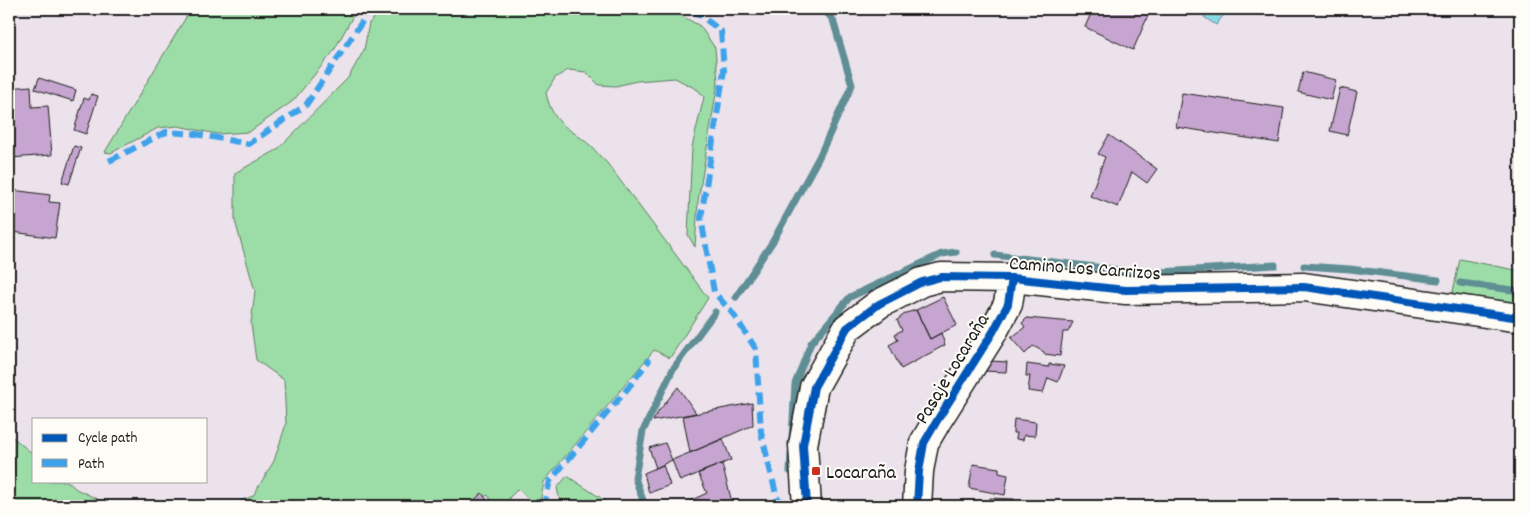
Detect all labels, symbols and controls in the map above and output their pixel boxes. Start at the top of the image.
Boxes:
street label: Camino Los Carrizos [1008,251,1162,289]
street label: Pasaje Locaraña [909,308,998,430]
legend [32,418,208,482]
text: Cycle path [78,428,138,450]
text: Path [78,454,104,476]
place label: Locaraña [826,460,897,488]
marker: Locaraña [810,465,822,477]

